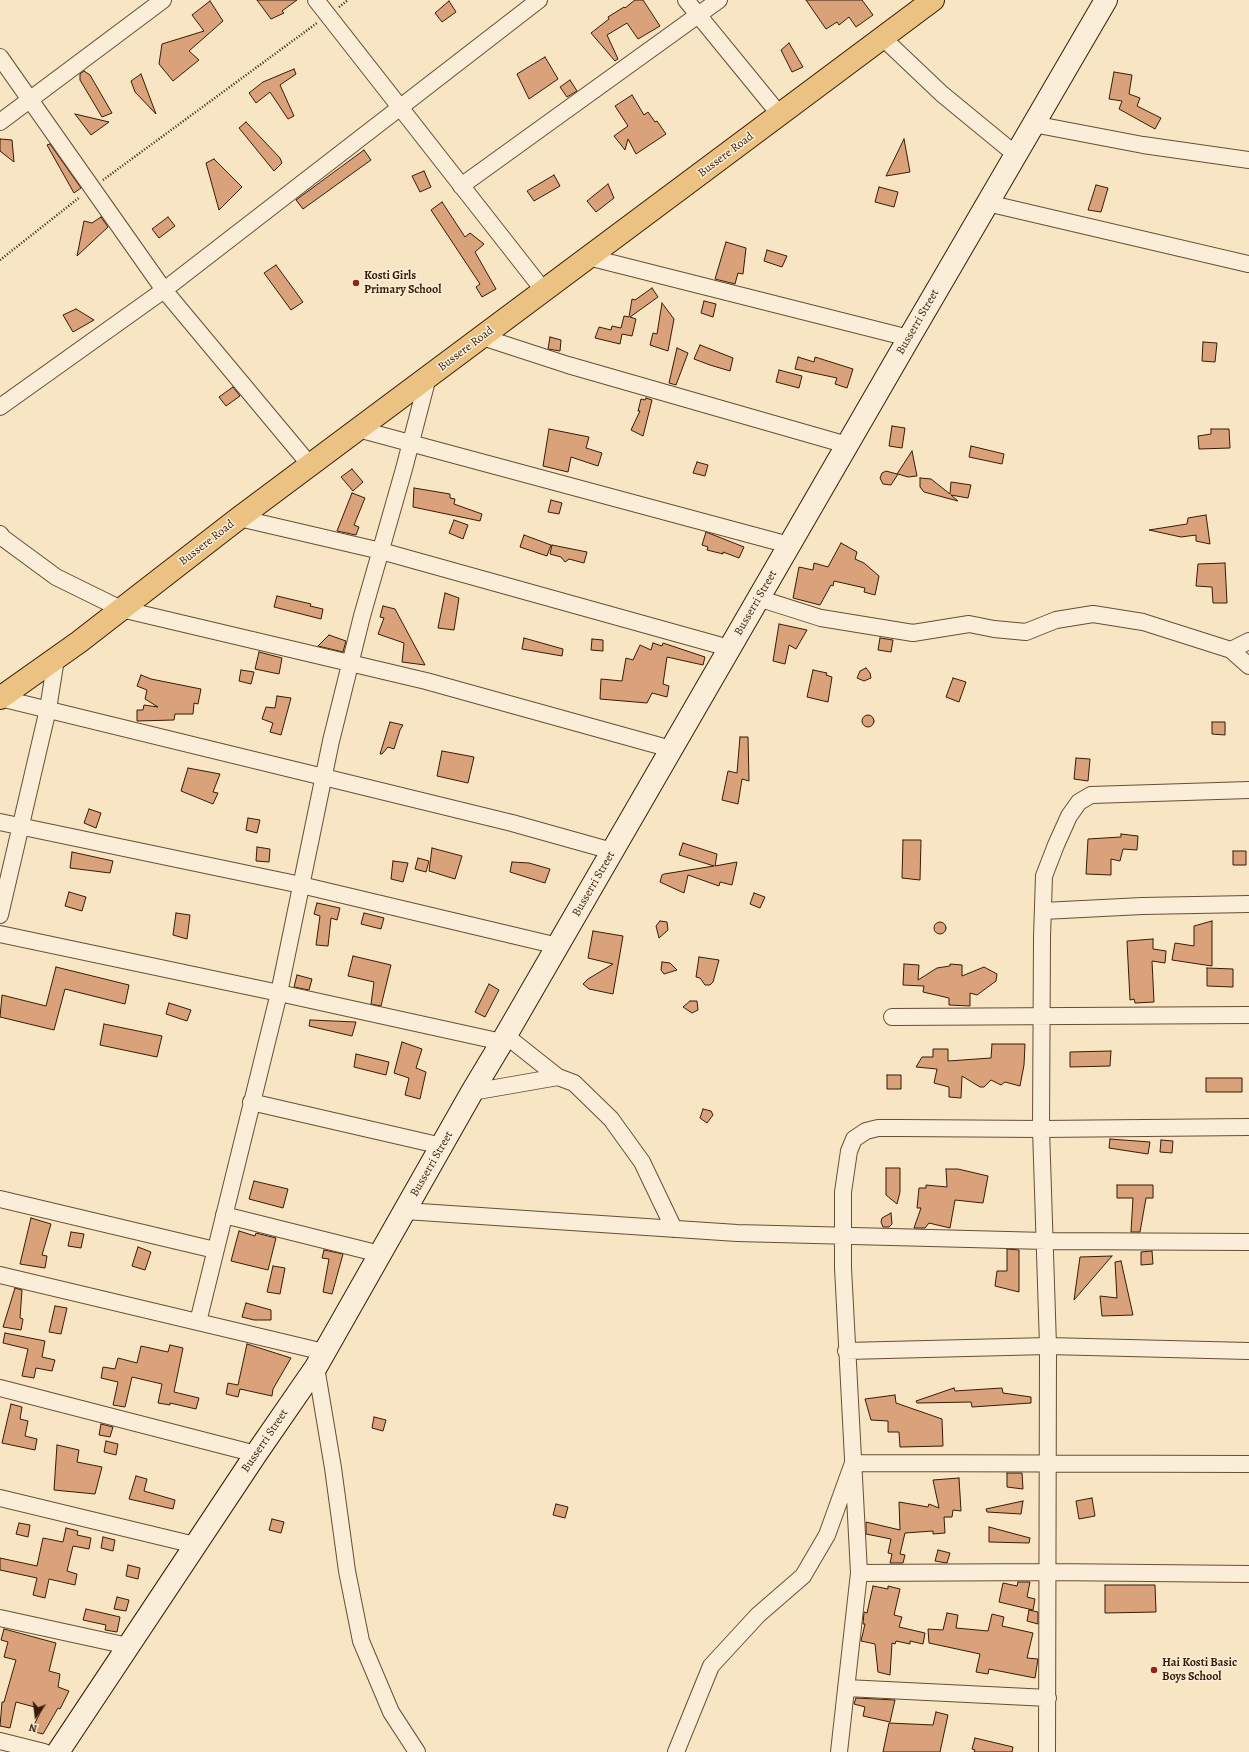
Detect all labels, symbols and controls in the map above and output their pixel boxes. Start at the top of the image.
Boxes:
street label: Bussere Road [695,129,757,181]
place label: Kosti Girls Primary School [364,269,441,297]
marker: Kosti Girls Primary School [351,278,361,288]
street label: Busserri Street [893,287,943,357]
street label: Bussere Road [435,323,497,375]
street label: Bussere Road [177,517,237,569]
street label: Busserri Street [731,568,781,638]
street label: Busserri Street [569,849,619,919]
street label: Busserri Street [407,1129,457,1199]
street label: Busserri Street [239,1407,291,1475]
place label: Hai Kosti Basic Boys School [1162,1656,1237,1684]
marker: Hai Kosti Basic Boys School [1149,1665,1159,1675]
north arrow [16,1696,56,1736]
text: N [27,1720,39,1736]

